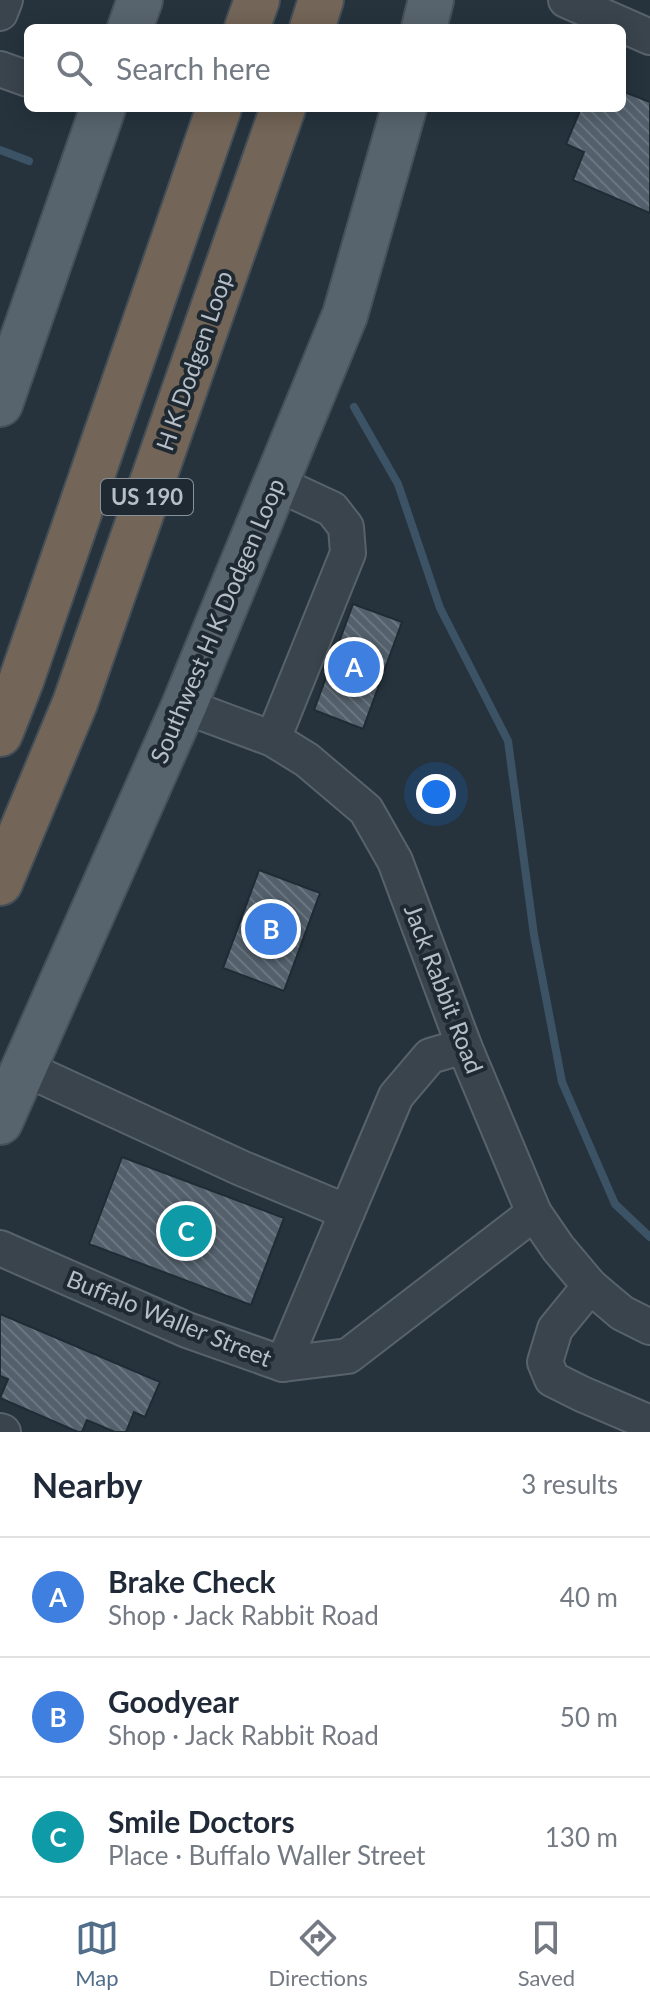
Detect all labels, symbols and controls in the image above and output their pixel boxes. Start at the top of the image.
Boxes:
search box [24,24,626,112]
icon: search [52,46,96,90]
text: Search here [116,50,271,86]
street label: H K Dodgen Loop [149,267,238,454]
street label: Southwest H K Dodgen Loop [143,474,290,767]
road number: US 190 [101,479,193,515]
pin: A [328,637,380,697]
your location [416,774,456,814]
pin: B [245,899,297,959]
street label: Jack Rabbit Road [399,900,490,1077]
pin: C [160,1201,212,1261]
street label: Buffalo Waller Street [63,1263,277,1372]
text: Nearby [32,1464,143,1505]
text: 3 results [521,1468,618,1500]
text: Brake Check [108,1563,276,1599]
text: A [49,1581,67,1613]
text: 40 m [560,1581,618,1613]
text: Shop · Jack Rabbit Road [108,1599,379,1631]
text: Goodyear [108,1683,239,1719]
text: B [49,1701,67,1733]
text: 50 m [560,1701,618,1733]
text: Shop · Jack Rabbit Road [108,1719,379,1751]
text: Smile Doctors [108,1803,295,1839]
text: C [49,1821,67,1853]
text: 130 m [545,1821,618,1853]
text: Place · Buffalo Waller Street [108,1839,425,1871]
tab: Map [75,1916,119,1991]
tab: Directions [269,1916,368,1991]
tab: Saved [518,1916,575,1991]

